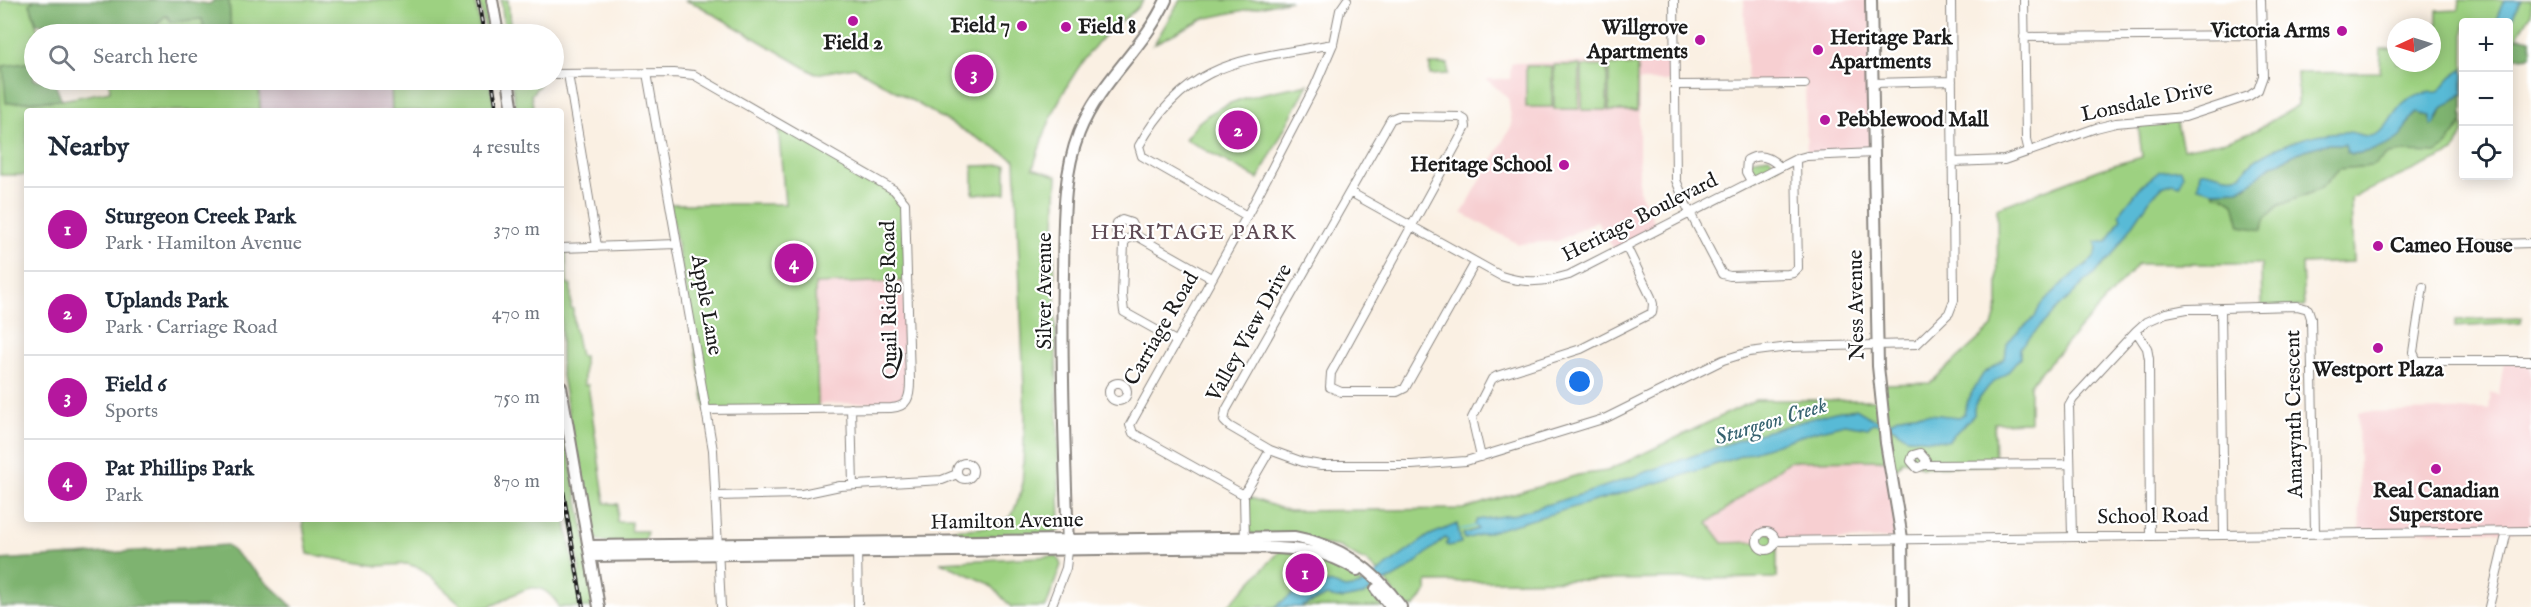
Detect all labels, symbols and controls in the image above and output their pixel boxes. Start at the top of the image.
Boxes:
place label: Field 7 [950,13,1010,40]
marker: Field 2 [846,14,860,28]
place label: Field 8 [1078,14,1136,41]
place label: Willgrove Apartments [1586,15,1688,66]
place label: Victoria Arms [2210,18,2330,45]
north arrow [2387,18,2441,72]
map controls [2459,18,2513,180]
button: + [2459,18,2513,72]
marker: Field 7 [1015,19,1029,33]
marker: Field 8 [1059,20,1073,34]
search box [24,24,564,90]
marker: Victoria Arms [2335,24,2349,38]
place label: Heritage Park Apartments [1829,25,1953,76]
place label: Field 2 [823,30,883,57]
marker: Willgrove Apartments [1693,33,1707,47]
icon: search [45,41,78,74]
text: Search here [93,43,198,71]
marker: Heritage Park Apartments [1811,43,1825,57]
pin: 3 [954,52,994,97]
button: − [2459,72,2513,126]
street label: Lonsdale Drive [2079,75,2216,129]
place label: Pebblewood Mall [1837,107,1990,134]
pin: 2 [1218,108,1258,152]
marker: Pebblewood Mall [1818,113,1832,127]
button: locate [2459,126,2513,180]
text: Nearby [48,131,129,164]
text: 4 results [473,135,540,160]
place label: Heritage School [1410,152,1553,179]
marker: Heritage School [1557,158,1571,172]
street label: Heritage Boulevard [1558,167,1723,269]
text: Sturgeon Creek Park [105,203,296,231]
text: 1 [64,217,71,242]
text: 370 m [494,217,540,242]
district label: HERITAGE PARK [1091,219,1297,247]
street label: Quail Ridge Road [875,220,905,380]
text: Park · Hamilton Avenue [105,231,302,256]
street label: Silver Avenue [1032,232,1059,350]
place label: Cameo House [2390,233,2513,260]
marker: Cameo House [2371,239,2385,253]
pin: 4 [774,240,814,286]
street label: Ness Avenue [1843,249,1871,361]
street label: Apple Lane [684,252,728,358]
street label: Valley View Drive [1200,259,1299,408]
street label: Carriage Road [1118,266,1206,391]
text: Uplands Park [105,287,228,315]
text: 2 [63,301,72,326]
text: 470 m [492,301,540,326]
text: Park · Carriage Road [105,315,277,340]
street label: Amarynth Crescent [2280,330,2310,499]
marker: Westport Plaza [2371,341,2385,355]
place label: Westport Plaza [2311,357,2444,384]
your location [1565,367,1594,396]
text: Field 6 [105,371,167,399]
text: 3 [64,385,71,410]
text: 750 m [494,385,540,410]
water label: Sturgeon Creek [1711,392,1831,452]
text: Sports [105,399,158,424]
text: Pat Phillips Park [105,455,254,483]
marker: Real Canadian Superstore [2429,462,2443,476]
text: 4 [63,469,72,494]
text: 870 m [493,469,540,494]
place label: Real Canadian Superstore [2373,478,2499,529]
text: Park [105,483,143,508]
street label: School Road [2097,503,2210,531]
street label: Hamilton Avenue [930,507,1084,537]
pin: 1 [1286,550,1324,596]

